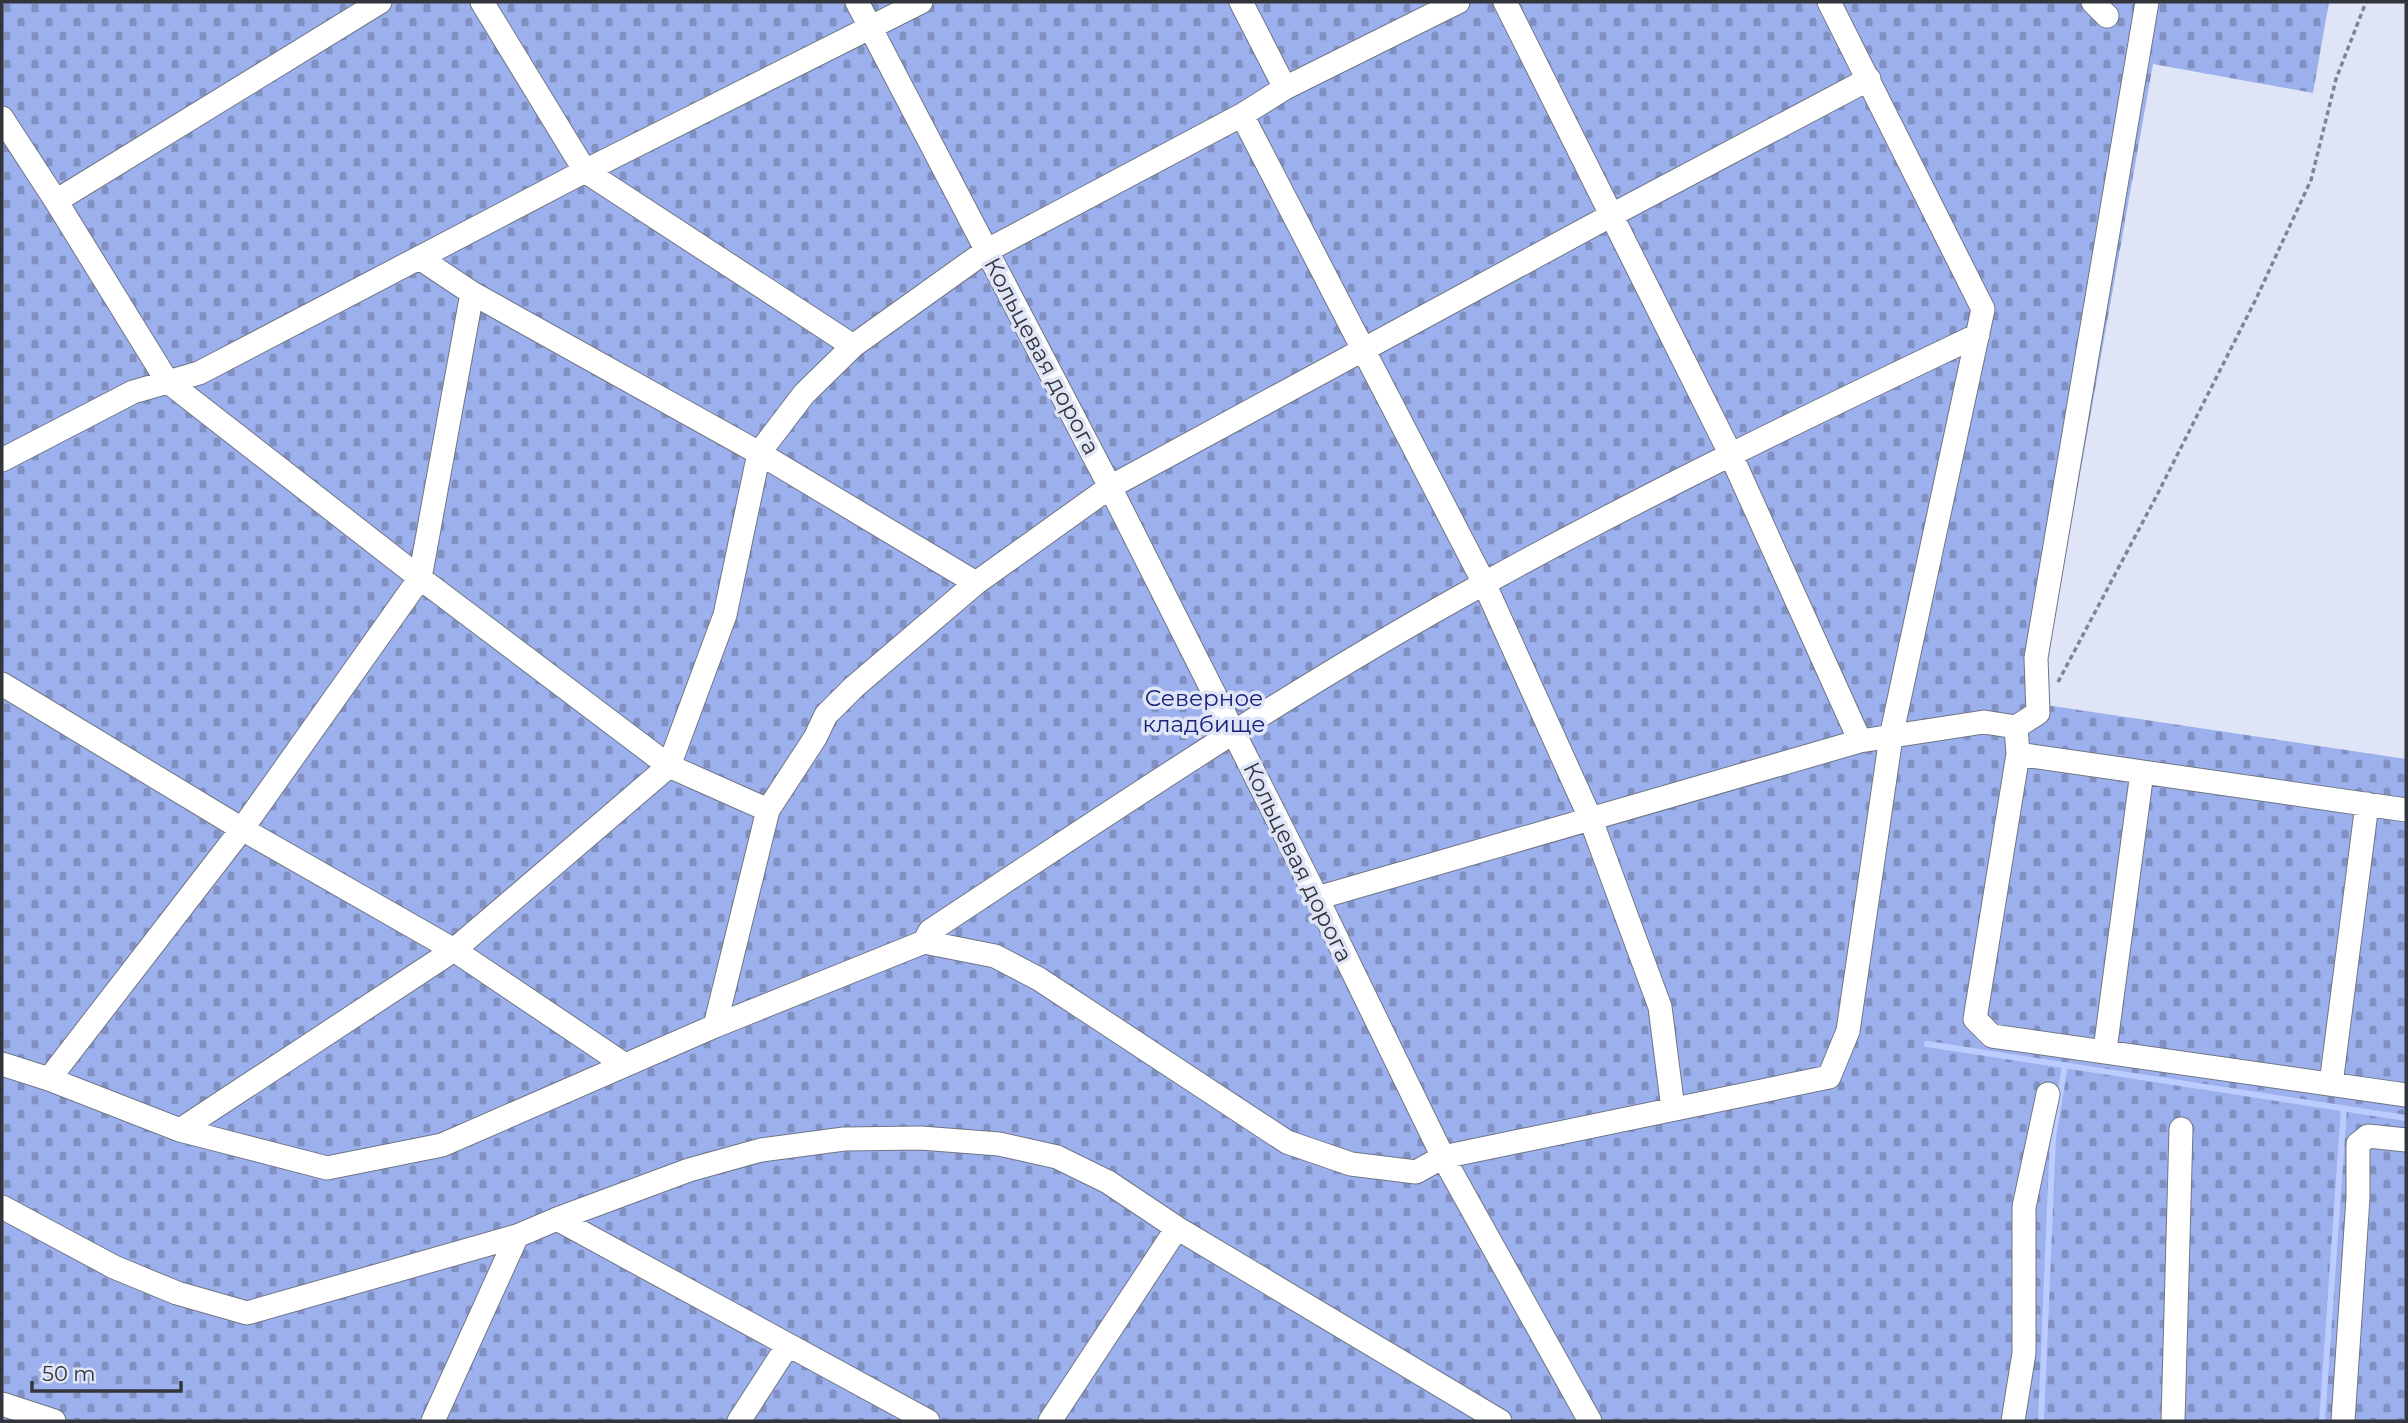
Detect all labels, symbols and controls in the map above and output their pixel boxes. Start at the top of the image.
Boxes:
street label: Кольцевая дорога [978,253,1106,459]
park label: Северное кладбище [1143,684,1265,738]
street label: Кольцевая дорога [1237,757,1359,967]
scale bar [32,1350,180,1394]
text: 50 m [42,1361,96,1386]

